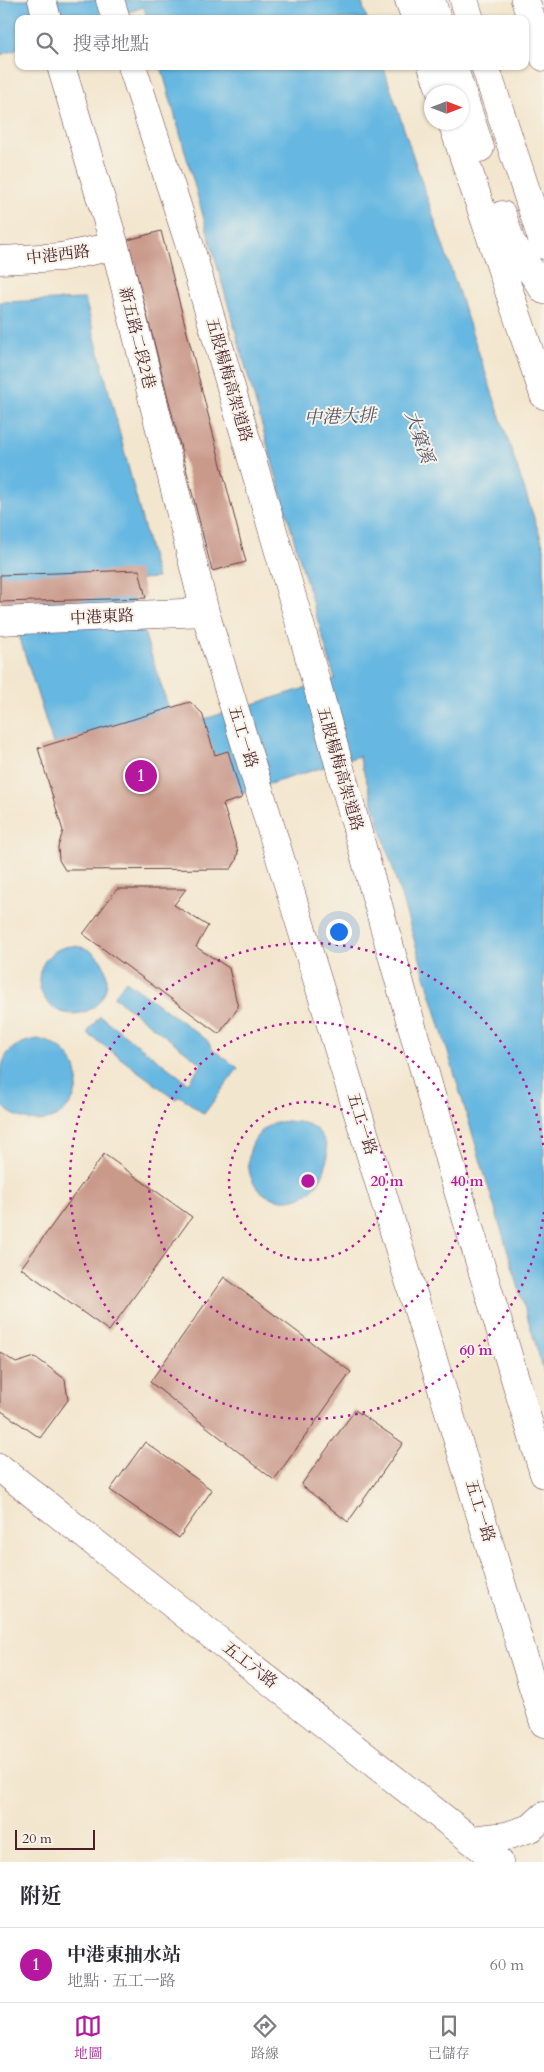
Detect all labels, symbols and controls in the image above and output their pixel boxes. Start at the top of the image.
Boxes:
search box [15,15,529,70]
icon: search [33,29,61,57]
text: 搜尋地點 [73,31,149,57]
north arrow [424,85,469,130]
street label: 中港西路 [25,240,91,270]
street label: 新五路二段2巷 [114,285,160,391]
street label: 五股楊梅高架道路 [201,315,257,445]
water label: 中港大排 [304,403,379,431]
water label: 大窠溪 [398,407,440,468]
street label: 中港東路 [69,604,135,630]
street label: 五工一路 [223,703,263,771]
street label: 五股楊梅高架道路 [312,704,368,834]
pin: 1 [125,757,157,795]
your location [326,919,352,945]
street label: 五工一路 [342,1090,382,1158]
text: 20 m [370,1171,404,1191]
text: 40 m [450,1171,484,1191]
centre of rings [299,1172,317,1190]
text: 60 m [459,1340,493,1360]
street label: 五工一路 [460,1477,500,1545]
street label: 五工六路 [218,1637,282,1693]
scale bar [15,1827,95,1850]
text: 20 m [22,1829,52,1848]
text: 附近 [20,1882,62,1911]
text: 中港東抽水站 [67,1942,181,1968]
text: 1 [32,1954,40,1976]
text: 60 m [490,1954,524,1976]
text: 地點 · 五工一路 [67,1970,176,1992]
tab: 地圖 [74,2012,102,2063]
tab: 路線 [251,2012,279,2063]
tab: 已儲存 [428,2012,470,2063]

